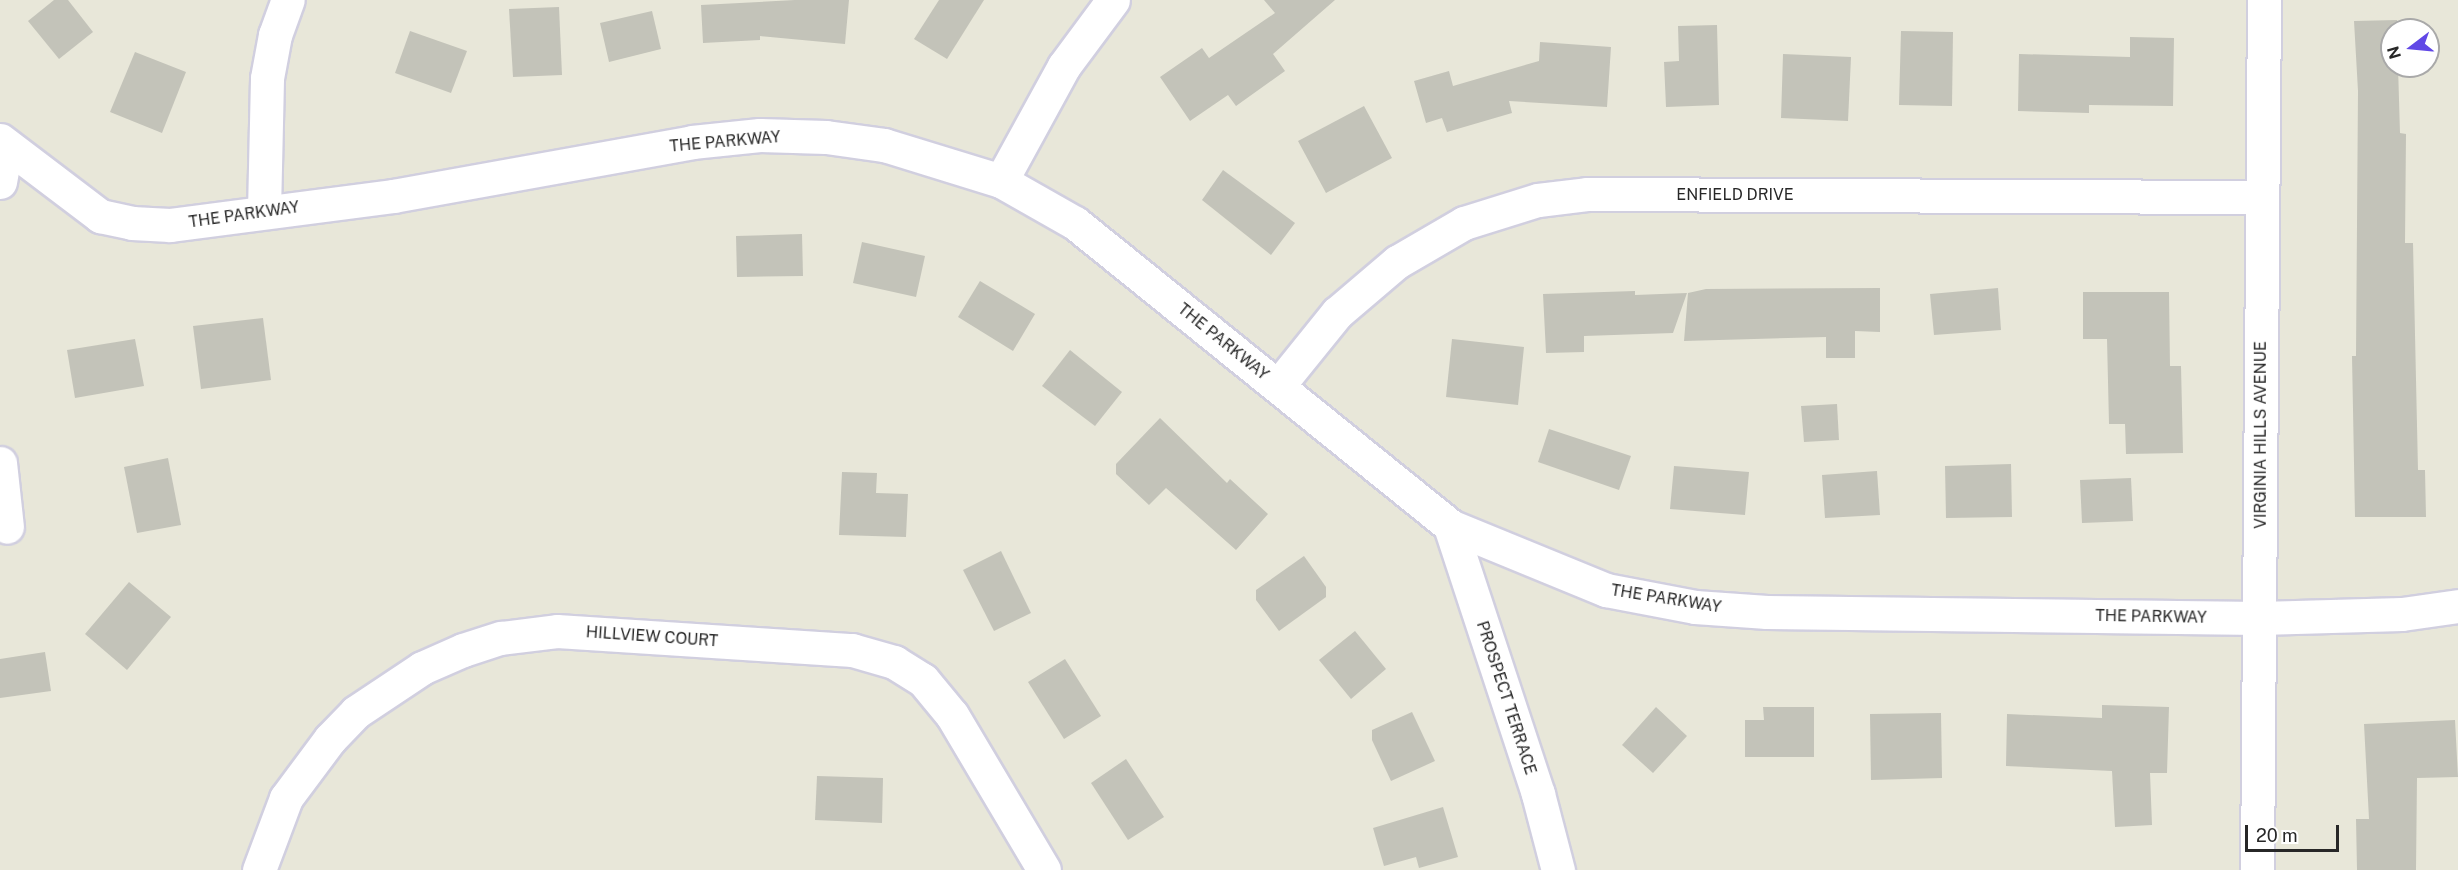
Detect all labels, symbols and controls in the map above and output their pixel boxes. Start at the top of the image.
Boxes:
north arrow [2380,18,2440,78]
text: N [2383,44,2405,61]
street label: THE PARKWAY [669,128,781,156]
street label: ENFIELD DRIVE [1676,185,1794,205]
street label: THE PARKWAY [188,198,300,232]
street label: THE PARKWAY [1174,299,1272,385]
street label: VIRGINIA HILLS AVENUE [2251,341,2271,529]
street label: THE PARKWAY [1609,581,1723,617]
street label: THE PARKWAY [2095,606,2207,628]
street label: PROSPECT TERRACE [1472,619,1540,777]
street label: HILLVIEW COURT [585,623,719,651]
scale bar [2248,813,2342,851]
text: 20 m [2256,825,2298,846]

